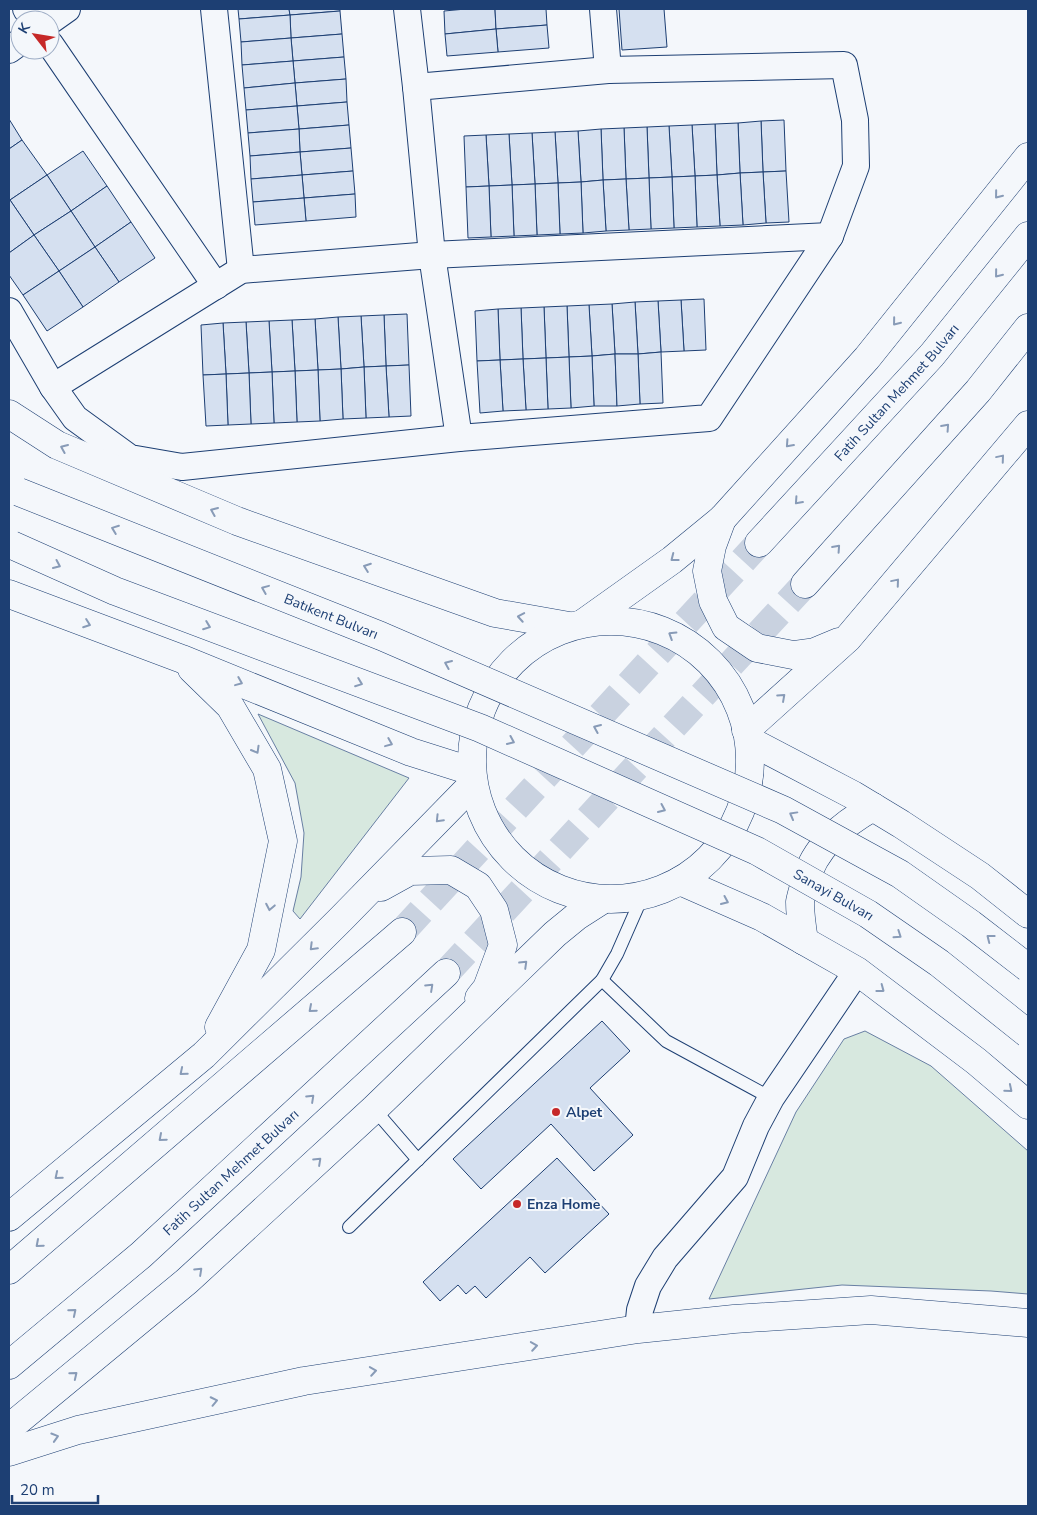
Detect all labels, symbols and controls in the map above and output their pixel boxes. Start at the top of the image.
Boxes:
north arrow [10,10,60,60]
text: K [14,19,35,37]
one-way arrow [995,190,1004,199]
one-way arrow [994,268,1003,277]
one-way arrow [894,316,902,325]
street label: Fatih Sultan Mehmet Bulvarı [830,320,963,465]
one-way arrow [940,423,949,432]
one-way arrow [786,439,795,448]
one-way arrow [60,444,69,455]
one-way arrow [995,454,1004,463]
one-way arrow [795,495,804,504]
one-way arrow [210,507,219,518]
one-way arrow [111,525,119,535]
one-way arrow [832,544,841,553]
one-way arrow [671,553,680,561]
one-way arrow [52,558,61,569]
one-way arrow [363,563,372,573]
one-way arrow [890,579,899,588]
one-way arrow [262,585,270,595]
street label: Batıkent Bulvarı [281,589,381,643]
one-way arrow [517,613,525,623]
one-way arrow [82,618,91,628]
one-way arrow [202,619,211,630]
one-way arrow [669,632,678,641]
one-way arrow [444,660,453,671]
one-way arrow [234,676,243,686]
one-way arrow [355,677,363,687]
one-way arrow [777,694,786,703]
one-way arrow [593,724,602,735]
one-way arrow [506,735,515,746]
one-way arrow [384,737,393,748]
one-way arrow [250,745,260,754]
one-way arrow [657,803,666,814]
one-way arrow [789,811,798,821]
one-way arrow [436,813,445,822]
street label: Sanayi Bulvarı [790,864,878,925]
one-way arrow [720,894,729,905]
one-way arrow [266,902,276,911]
one-way arrow [892,929,902,938]
one-way arrow [987,936,996,944]
one-way arrow [310,941,319,950]
one-way arrow [519,961,528,970]
one-way arrow [875,983,885,992]
one-way arrow [425,984,434,993]
one-way arrow [309,1004,318,1012]
one-way arrow [180,1066,189,1075]
one-way arrow [1004,1083,1013,1092]
one-way arrow [306,1095,315,1104]
place label: Alpet [566,1103,603,1122]
street label: Fatih Sultan Mehmet Bulvarı [159,1105,303,1240]
marker: Alpet [550,1106,562,1118]
one-way arrow [159,1132,168,1141]
one-way arrow [313,1158,322,1167]
one-way arrow [55,1170,64,1179]
place label: Enza Home [527,1195,601,1214]
marker: Enza Home [511,1198,523,1210]
one-way arrow [36,1238,45,1247]
one-way arrow [193,1268,202,1277]
one-way arrow [68,1308,77,1317]
one-way arrow [529,1341,538,1351]
one-way arrow [369,1366,377,1376]
one-way arrow [68,1371,77,1380]
one-way arrow [209,1396,218,1407]
one-way arrow [51,1433,59,1443]
scale bar [12,1472,99,1504]
text: 20 m [20,1480,55,1500]

